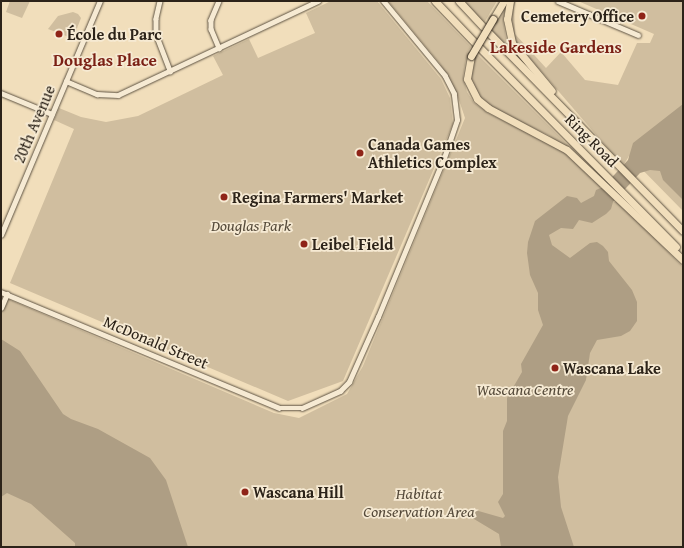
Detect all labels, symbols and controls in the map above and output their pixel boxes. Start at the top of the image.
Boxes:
place label: Cemetery Office [521,6,634,26]
marker: Cemetery Office [637,11,647,21]
place label: École du Parc [67,24,162,44]
marker: École du Parc [54,29,64,39]
district label: Lakeside Gardens [490,37,622,57]
district label: Douglas Place [53,50,157,70]
street label: 20th Avenue [9,82,59,166]
street label: Ring Road [561,109,623,171]
place label: Canada Games Athletics Complex [368,134,497,172]
marker: Canada Games Athletics Complex [355,148,365,158]
place label: Regina Farmers' Market [232,187,403,207]
marker: Regina Farmers' Market [219,192,229,202]
park label: Douglas Park [211,215,291,235]
place label: Leibel Field [312,234,393,254]
marker: Leibel Field [299,239,309,249]
street label: McDonald Street [101,311,211,373]
place label: Wascana Lake [563,358,661,378]
marker: Wascana Lake [550,363,560,373]
park label: Wascana Centre [476,379,574,399]
place label: Wascana Hill [253,482,344,502]
park label: Habitat Conservation Area [363,483,475,521]
marker: Wascana Hill [240,487,250,497]

